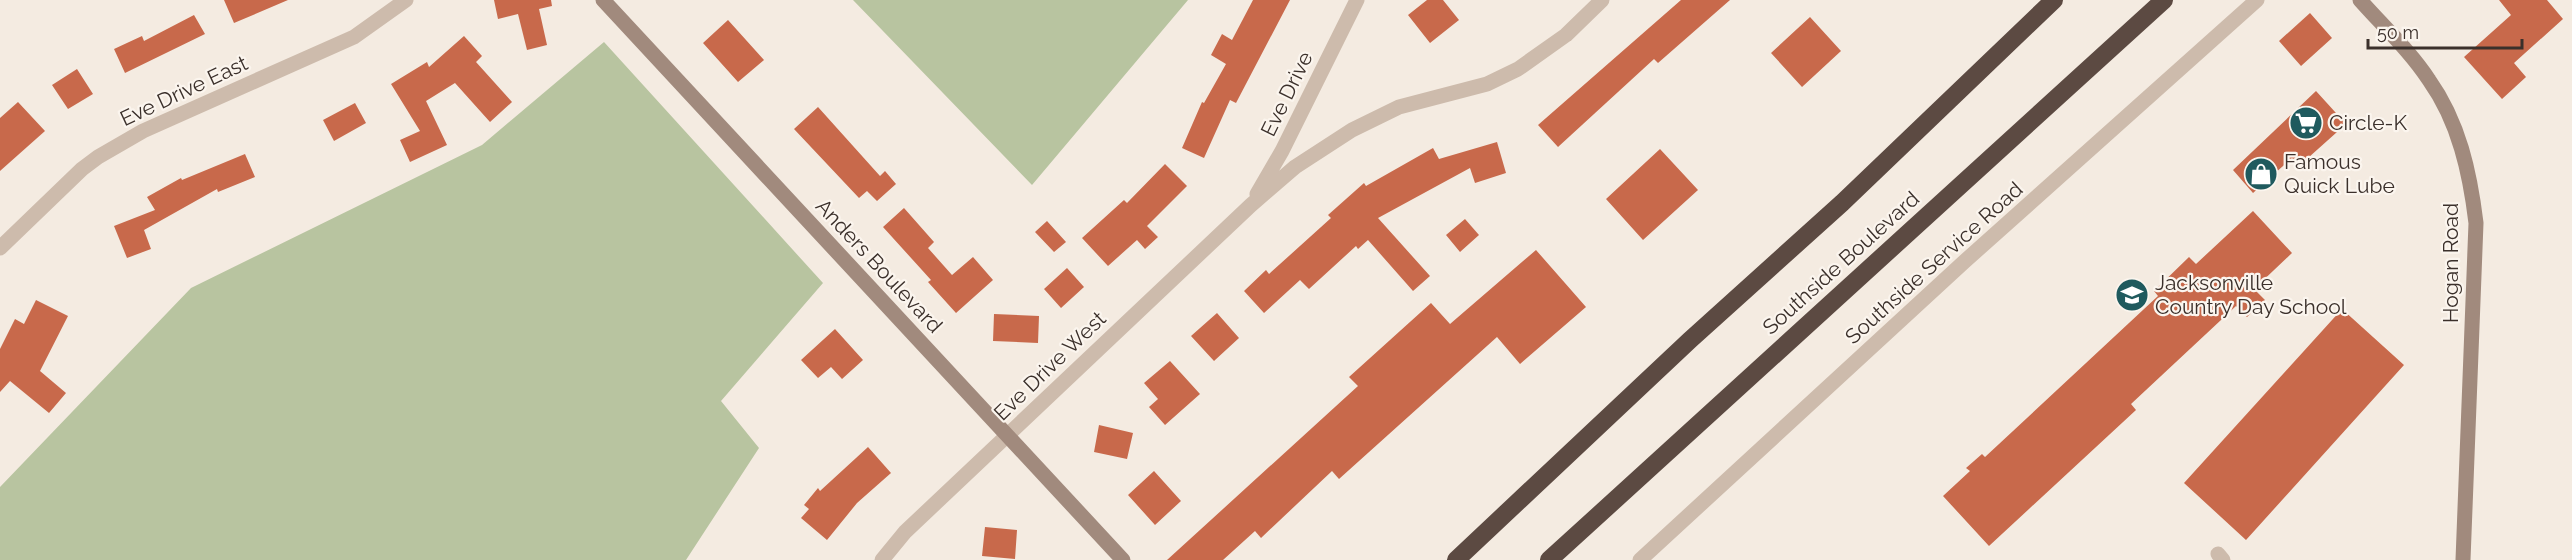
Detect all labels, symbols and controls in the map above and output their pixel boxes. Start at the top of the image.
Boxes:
scale bar [2368,12,2522,50]
text: 50 m [2377,22,2419,43]
street label: Eve Drive [1255,47,1318,140]
street label: Eve Drive East [116,50,251,131]
supermarket icon: Circle-K [2288,105,2324,141]
place label: Circle-K [2329,110,2407,135]
place label: Famous Quick Lube [2284,149,2395,198]
shop icon: Famous Quick Lube [2243,156,2279,192]
street label: Southside Service Road [1840,176,2028,349]
street label: Southside Boulevard [1757,186,1924,339]
street label: Anders Boulevard [811,194,948,338]
street label: Hogan Road [2438,203,2463,323]
place label: Jacksonville Country Day School [2155,270,2347,319]
school or university icon: Jacksonville Country Day School [2114,277,2150,313]
street label: Eve Drive West [989,306,1111,425]

